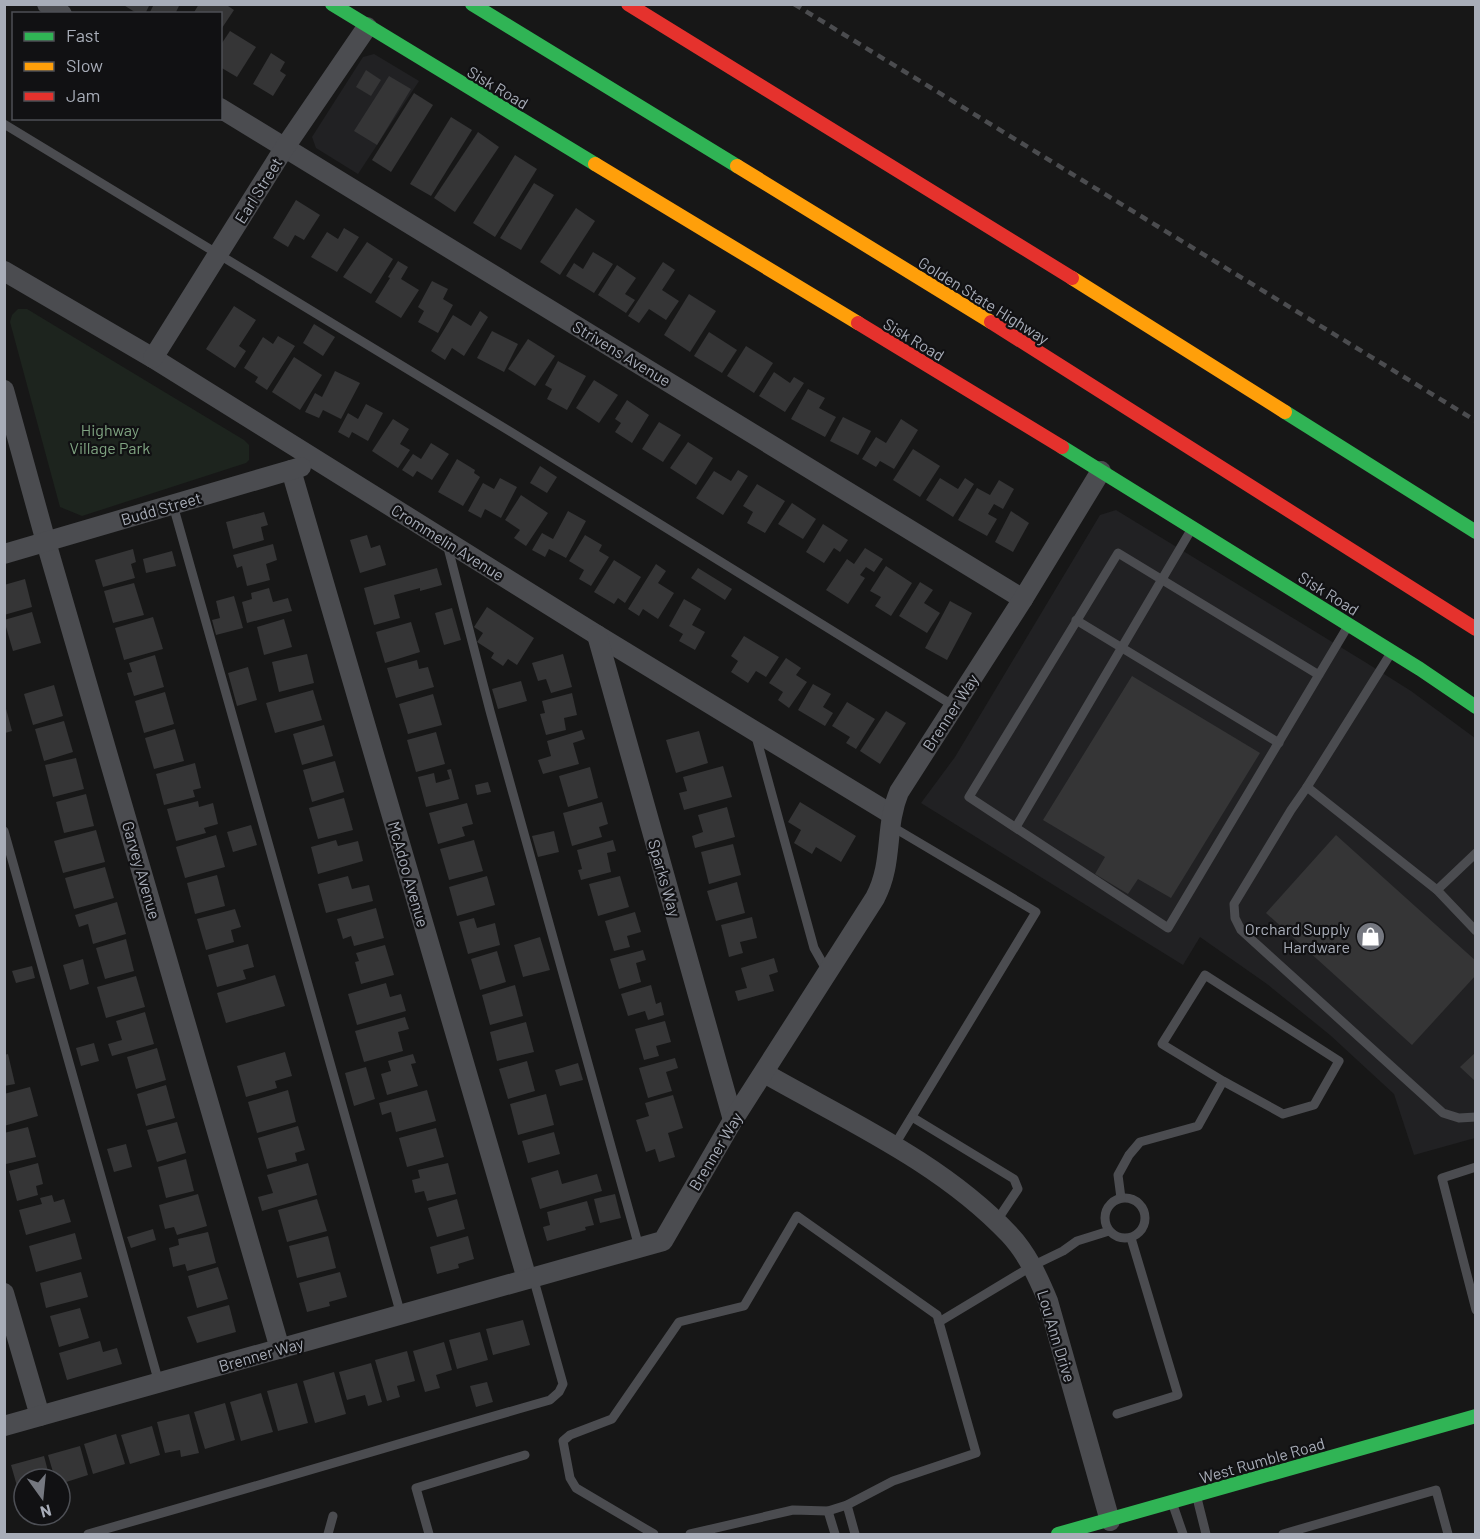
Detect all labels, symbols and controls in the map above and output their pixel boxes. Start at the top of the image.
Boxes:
legend [12,12,222,120]
text: Fast [66,24,100,46]
text: Slow [66,54,103,76]
street label: Sisk Road [464,61,532,113]
text: Jam [66,84,100,106]
street label: Earl Street [230,153,286,227]
street label: Golden State Highway [915,252,1053,348]
street label: Sisk Road [880,313,948,365]
street label: Strivens Avenue [569,316,675,390]
park label: Highway Village Park [70,420,150,457]
street label: Budd Street [119,487,203,529]
street label: Crommelin Avenue [388,500,508,584]
street label: Sisk Road [1295,567,1363,619]
street label: Brenner Way [918,670,982,754]
street label: Garvey Avenue [119,819,165,921]
street label: McAdoo Avenue [385,819,433,929]
street label: Sparks Way [645,837,685,920]
place label: Orchard Supply Hardware [1245,919,1351,956]
shop icon: Orchard Supply Hardware [1355,921,1387,953]
street label: Brenner Way [684,1108,746,1193]
street label: Lou Ann Drive [1034,1288,1080,1384]
street label: Brenner Way [216,1333,306,1375]
street label: West Rumble Road [1197,1433,1327,1487]
north arrow [12,1467,72,1527]
text: N [38,1501,54,1523]

